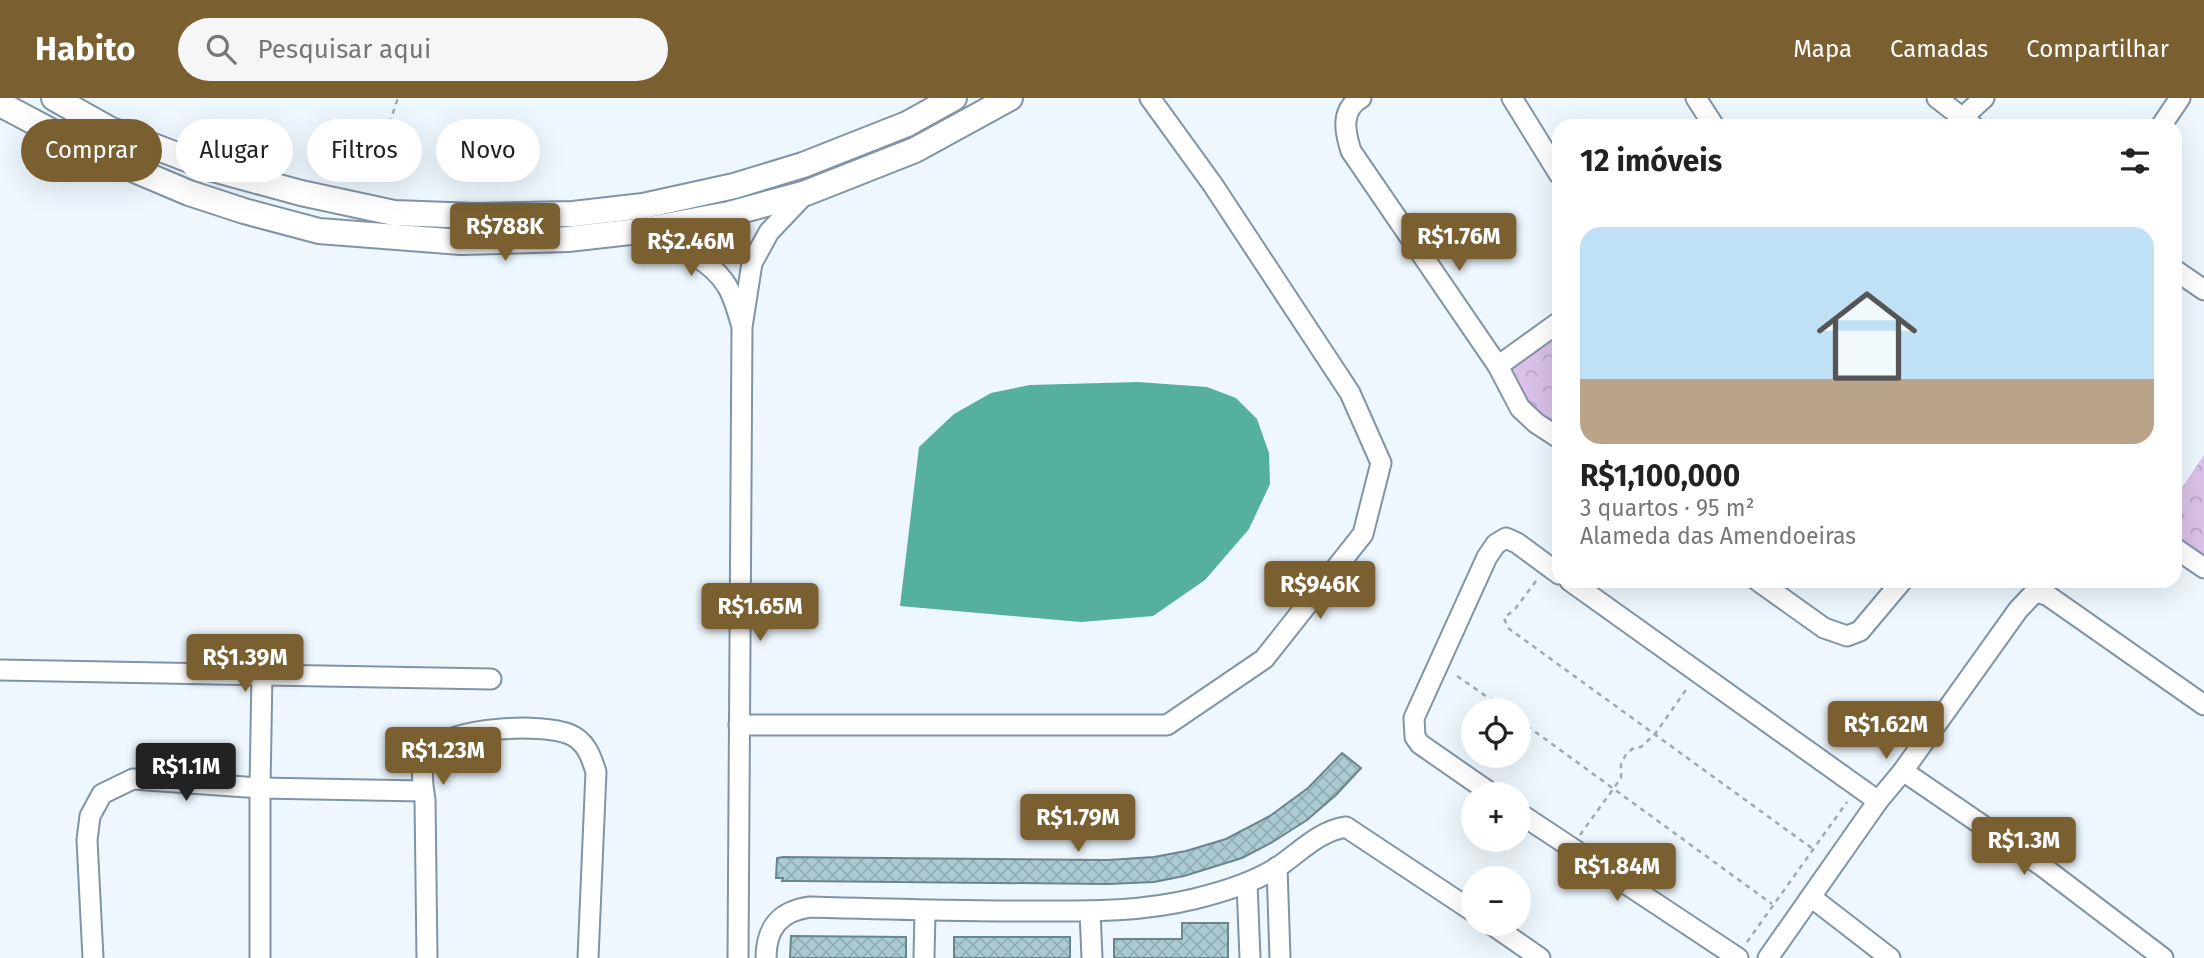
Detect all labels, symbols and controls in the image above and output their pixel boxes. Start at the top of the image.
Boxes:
search box [178,18,668,81]
text: Habito [35,29,136,69]
icon: search [202,30,240,68]
text: Pesquisar aqui [258,34,431,65]
text: Mapa [1793,35,1852,63]
text: Camadas [1890,35,1988,63]
text: Compartilhar [2026,35,2169,63]
chip: Comprar [21,119,162,182]
chip: Alugar [176,119,293,182]
chip: Filtros [307,119,422,182]
chip: Novo [436,119,540,182]
icon: filters [2116,142,2154,180]
text: 12 imóveis [1580,143,1722,179]
pin: R$788K [448,204,562,263]
text: R$788K [466,212,544,240]
pin: R$1.76M [1394,214,1524,273]
pin: R$2.46M [626,218,756,278]
text: R$1.76M [1417,222,1501,250]
text: R$2.46M [647,227,735,255]
icon: home [1804,273,1930,399]
text: R$1,100,000 [1580,458,1740,494]
text: 3 quartos · 95 m² [1580,494,1754,522]
text: Alameda das Amendoeiras [1580,522,1856,550]
pin: R$946K [1263,561,1377,621]
text: R$946K [1280,570,1360,598]
pin: R$1.65M [695,584,825,643]
text: R$1.65M [717,592,803,620]
pin: R$1.39M [180,634,310,694]
text: R$1.39M [202,643,288,671]
map controls [1461,698,1531,936]
button: locate [1461,698,1531,768]
pin: R$1.62M [1821,702,1951,761]
text: R$1.62M [1844,710,1928,738]
pin: R$1.23M [378,728,508,787]
text: R$1.23M [401,736,485,764]
pin: R$1.1M [129,744,243,803]
text: R$1.1M [152,752,220,780]
button: + [1461,782,1531,852]
pin: R$1.79M [1013,794,1143,854]
text: R$1.79M [1036,803,1120,831]
pin: R$1.3M [1967,818,2081,877]
text: R$1.3M [1988,826,2060,854]
pin: R$1.84M [1552,844,1682,903]
text: R$1.84M [1574,852,1660,880]
button: − [1461,866,1531,936]

